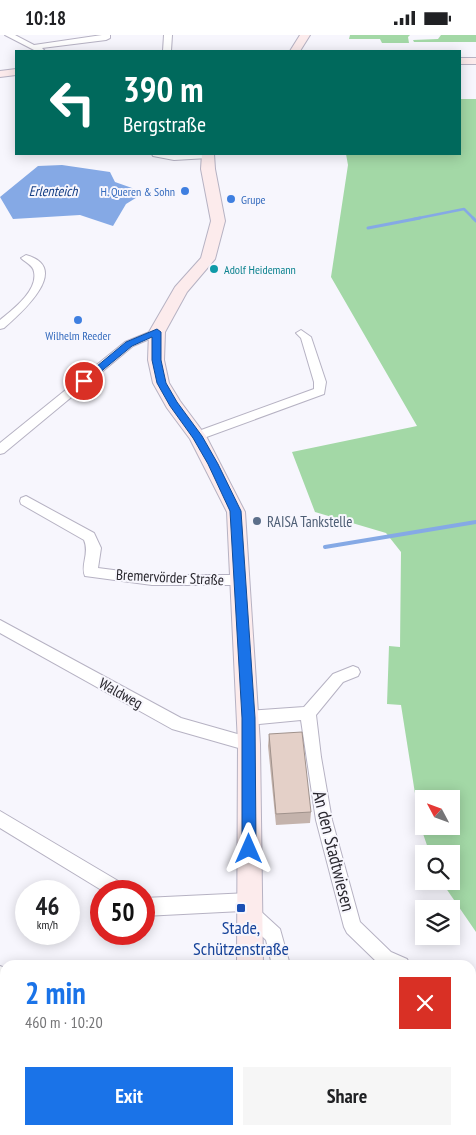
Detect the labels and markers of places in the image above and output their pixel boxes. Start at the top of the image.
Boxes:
place label: H. Queren & Sohn [101,184,175,199]
marker: H. Queren & Sohn [179,185,191,197]
place label: Grupe [241,192,266,207]
marker: Grupe [225,193,237,205]
place label: Adolf Heidemann [224,262,296,277]
marker: Adolf Heidemann [208,263,220,275]
marker: Wilhelm Reeder [72,314,84,326]
place label: Wilhelm Reeder [45,328,111,343]
pin [63,360,105,402]
place label: RAISA Tankstelle [267,512,353,531]
marker: RAISA Tankstelle [251,515,263,527]
marker: Stade, Schützenstraße [235,902,247,914]
place label: Stade, Schützenstraße [193,916,289,960]

